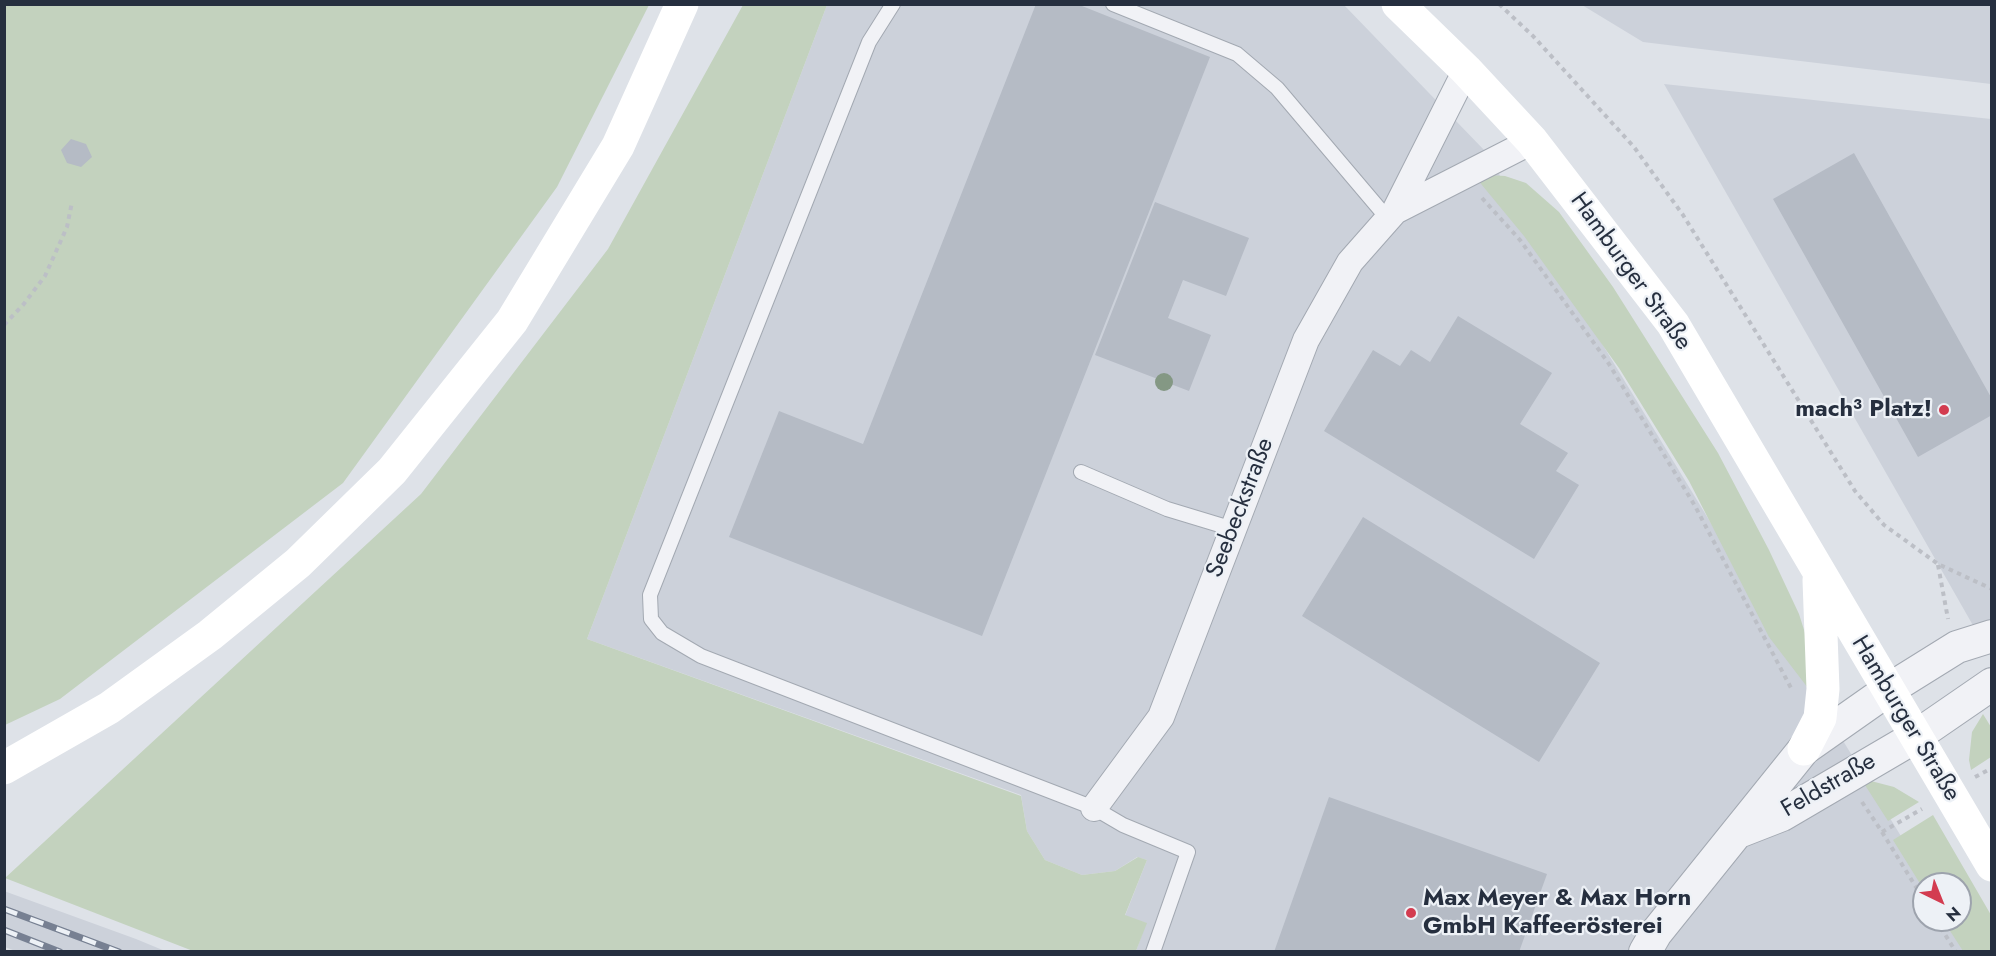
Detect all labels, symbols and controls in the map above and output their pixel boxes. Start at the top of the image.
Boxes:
street label: Hamburger Straße [1563,188,1697,356]
place label: mach³ Platz! [1795,396,1932,424]
marker: mach³ Platz! [1937,403,1951,417]
street label: Seebeckstraße [1201,434,1281,582]
street label: Hamburger Straße [1844,631,1966,807]
street label: Feldstraße [1777,748,1881,824]
north arrow [1912,872,1972,932]
place label: Max Meyer & Max Horn GmbH Kaffeerösterei [1423,885,1691,941]
text: N [1941,901,1966,927]
marker: Max Meyer & Max Horn GmbH Kaffeerösterei [1404,906,1418,920]

